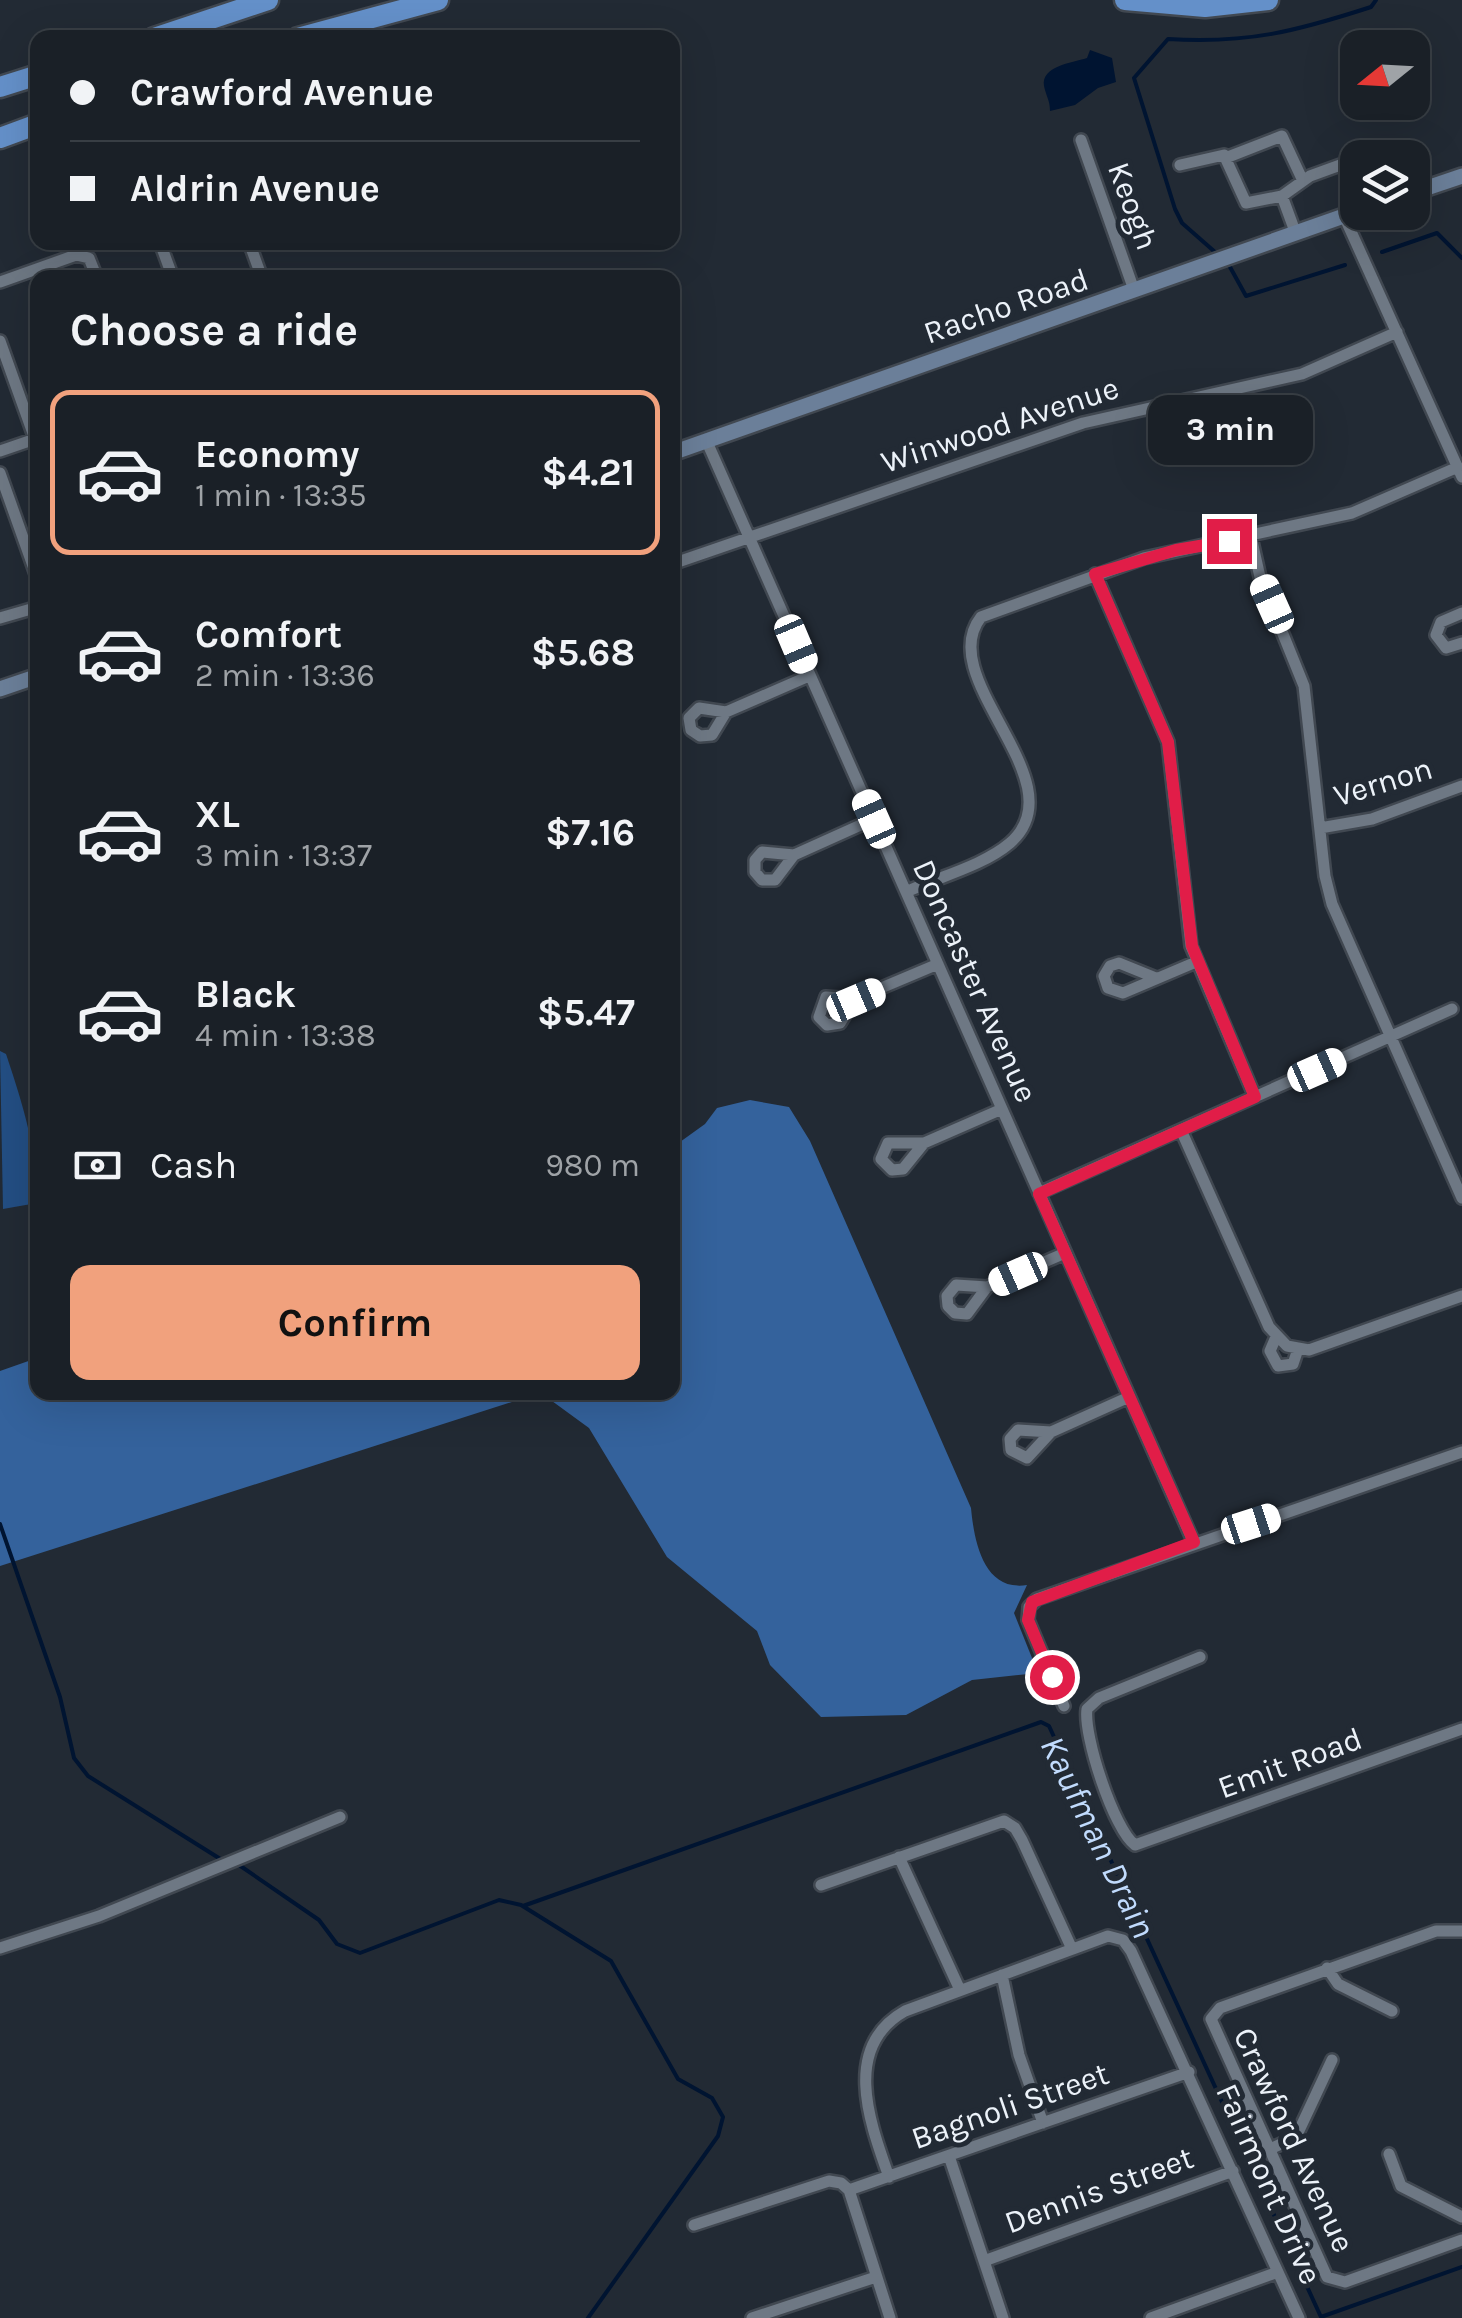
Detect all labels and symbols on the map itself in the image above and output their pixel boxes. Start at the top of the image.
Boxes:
north arrow [1340,30,1430,120]
street label: Keogh [1100,157,1166,255]
street label: Racho Road [919,261,1093,351]
street label: Winwood Avenue [877,369,1123,481]
callout: 3 min [1146,396,1312,466]
route end [1207,519,1252,564]
car [1246,570,1298,638]
car [770,611,822,677]
street label: Vernon [1329,750,1437,814]
car [848,785,900,853]
street label: Doncaster Avenue [905,854,1045,1108]
car [823,974,889,1026]
car [1283,1044,1351,1096]
car [984,1248,1052,1300]
car [1218,1500,1284,1548]
route start [1030,1655,1075,1700]
street label: Emit Road [1213,1720,1367,1806]
water label: Kaufman Drain [1032,1730,1164,1944]
street label: Crawford Avenue [1226,2022,1362,2258]
street label: Bagnoli Street [906,2055,1114,2157]
street label: Fairmont Drive [1208,2078,1330,2290]
street label: Dennis Street [1000,2139,1198,2241]

